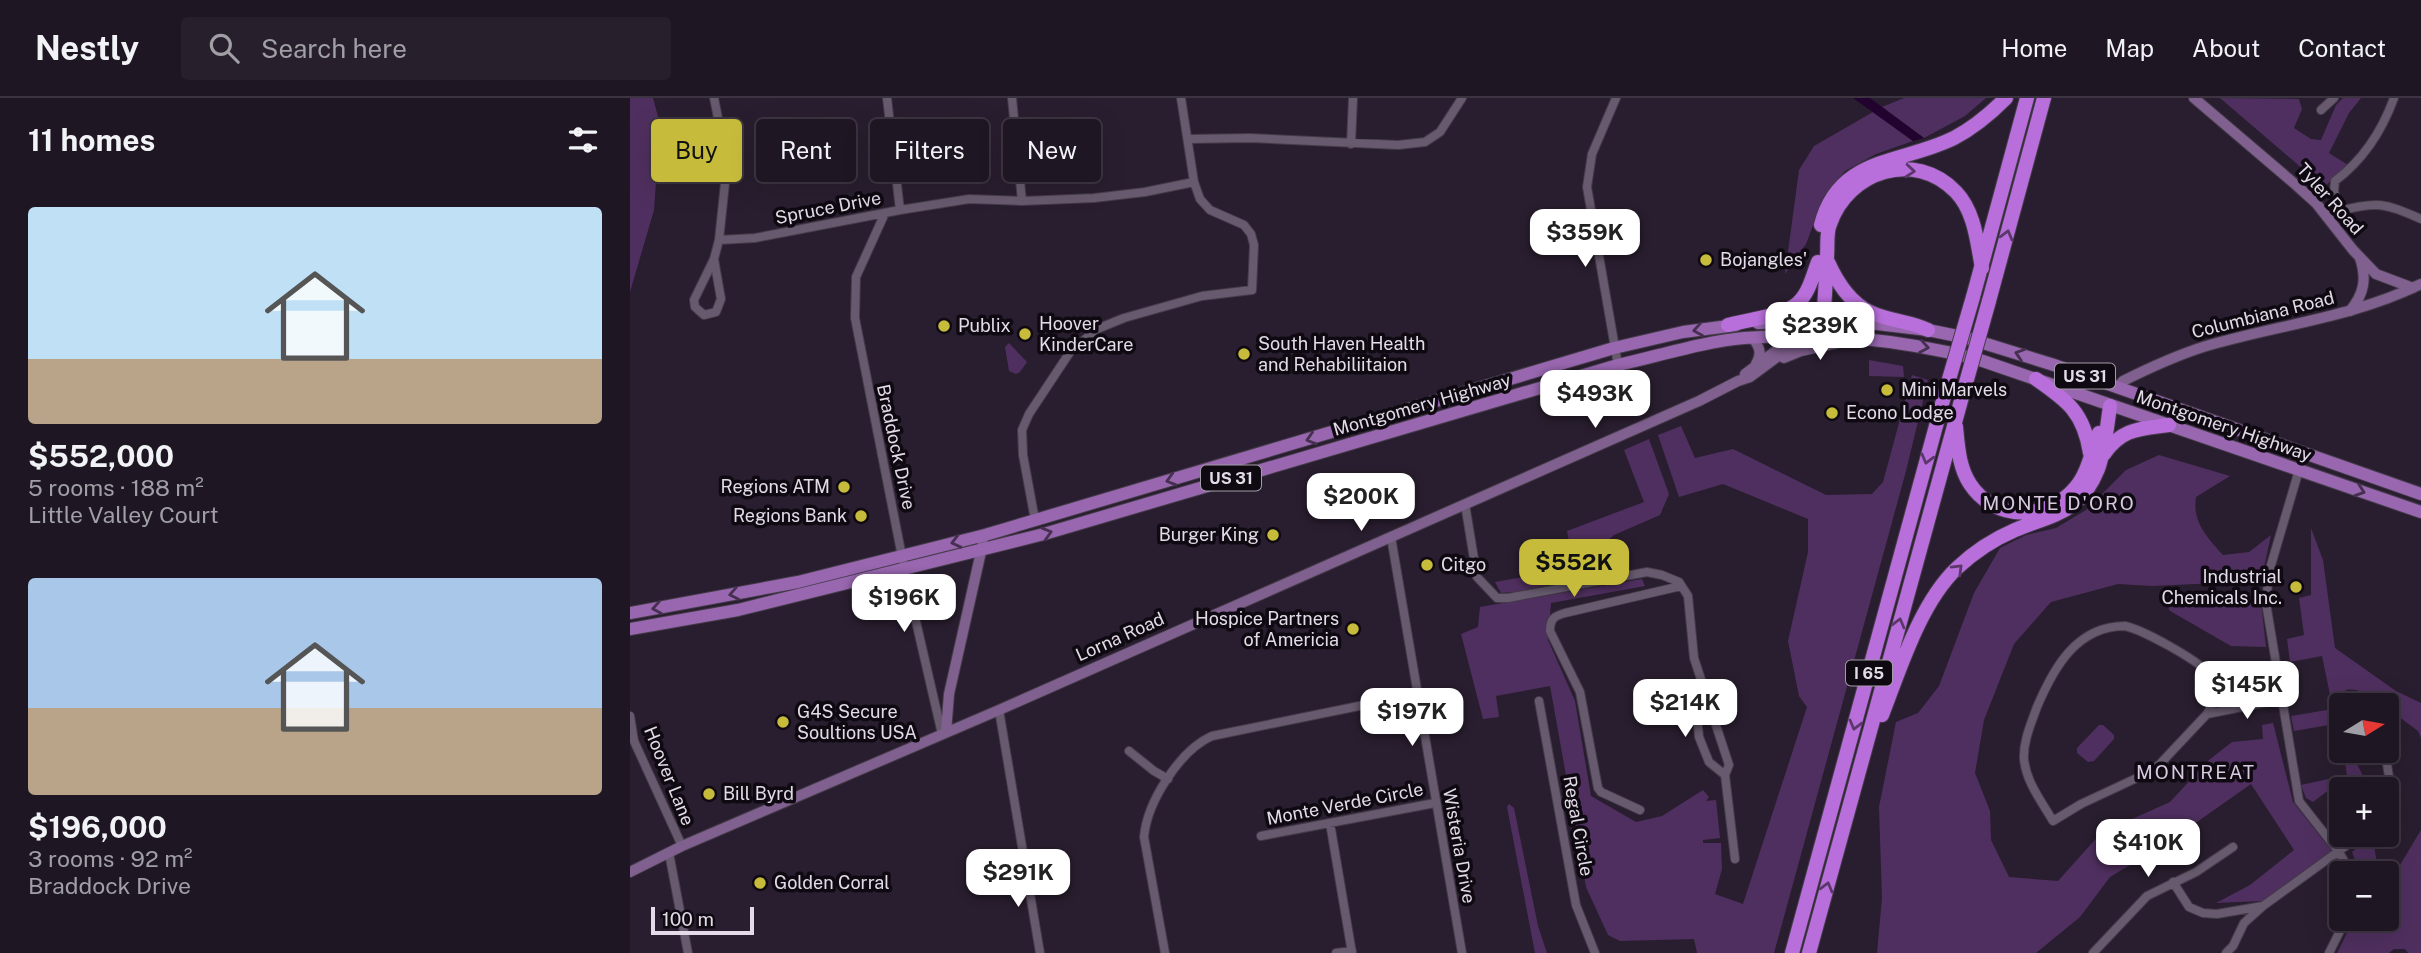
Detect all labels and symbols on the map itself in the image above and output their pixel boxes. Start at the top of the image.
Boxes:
street label: Tyler Road [2293,159,2368,239]
one-way arrow [1905,163,1916,178]
street label: Spruce Drive [773,187,883,228]
pin: $359K [1536,209,1634,269]
one-way arrow [1998,229,2013,241]
place label: Bojangles' [1720,249,1807,270]
marker: Bojangles' [1698,252,1714,268]
street label: Columbiana Road [2189,287,2336,342]
pin: $239K [1771,302,1869,362]
place label: Hoover KinderCare [1039,313,1134,355]
place label: Publix [958,315,1011,336]
marker: Publix [936,318,952,334]
one-way arrow [1692,321,1704,336]
marker: Hoover KinderCare [1017,326,1033,342]
place label: South Haven Health and Rehabiliitaion [1258,333,1426,375]
one-way arrow [1918,339,1930,354]
marker: South Haven Health and Rehabiliitaion [1236,346,1252,362]
one-way arrow [2014,348,2027,362]
road number: US 31 [2055,364,2115,388]
street label: Montgomery Highway [1331,369,1513,440]
pin: $493K [1546,370,1644,430]
place label: Mini Marvels [1901,379,2007,400]
street label: Braddock Drive [873,382,920,511]
marker: Mini Marvels [1879,382,1895,398]
street label: Montgomery Highway [2134,386,2315,466]
place label: Econo Lodge [1846,402,1954,423]
marker: Econo Lodge [1824,405,1840,421]
one-way arrow [1306,430,1318,445]
one-way arrow [1921,452,1935,464]
road number: US 31 [1201,466,1261,490]
one-way arrow [1165,472,1177,486]
pin: $200K [1312,474,1410,533]
place label: Regions ATM [721,476,830,497]
marker: Regions ATM [836,479,852,495]
one-way arrow [2353,483,2365,497]
district label: MONTE D'ORO [1982,492,2136,514]
place label: Regions Bank [733,505,847,526]
marker: Regions Bank [853,508,869,524]
place label: Burger King [1159,524,1259,545]
one-way arrow [1040,526,1052,541]
marker: Burger King [1265,527,1281,543]
one-way arrow [950,534,962,548]
pin: $552K [1525,540,1623,599]
place label: Citgo [1441,554,1486,575]
marker: Citgo [1419,557,1435,573]
one-way arrow [1950,564,1963,577]
place label: Industrial Chemicals Inc. [2161,566,2282,608]
pin: $196K [855,574,953,634]
marker: Industrial Chemicals Inc. [2288,579,2304,595]
one-way arrow [728,586,740,601]
one-way arrow [651,600,662,615]
street label: Lorna Road [1072,608,1167,665]
place label: Hospice Partners of Americia [1195,608,1339,650]
one-way arrow [1891,617,1905,629]
marker: Hospice Partners of Americia [1345,621,1361,637]
road number: I 65 [1846,660,1892,686]
pin: $145K [2198,662,2296,721]
pin: $214K [1636,680,1734,739]
pin: $197K [1363,688,1461,748]
north arrow [2329,693,2399,763]
place label: G4S Secure Soultions USA [797,701,917,743]
marker: G4S Secure Soultions USA [775,714,791,730]
one-way arrow [1849,719,1863,731]
street label: Hoover Lane [640,723,699,828]
district label: MONTREAT [2136,761,2256,783]
street label: Regal Circle [1559,774,1598,878]
street label: Monte Verde Circle [1265,778,1425,829]
place label: Bill Byrd [723,783,794,804]
marker: Bill Byrd [701,786,717,802]
street label: Wisteria Drive [1439,787,1480,905]
pin: $410K [2099,820,2197,879]
pin: $291K [969,850,1067,909]
place label: Golden Corral [774,872,890,893]
marker: Golden Corral [752,875,768,891]
one-way arrow [1819,881,1833,893]
scale bar [651,904,754,936]

